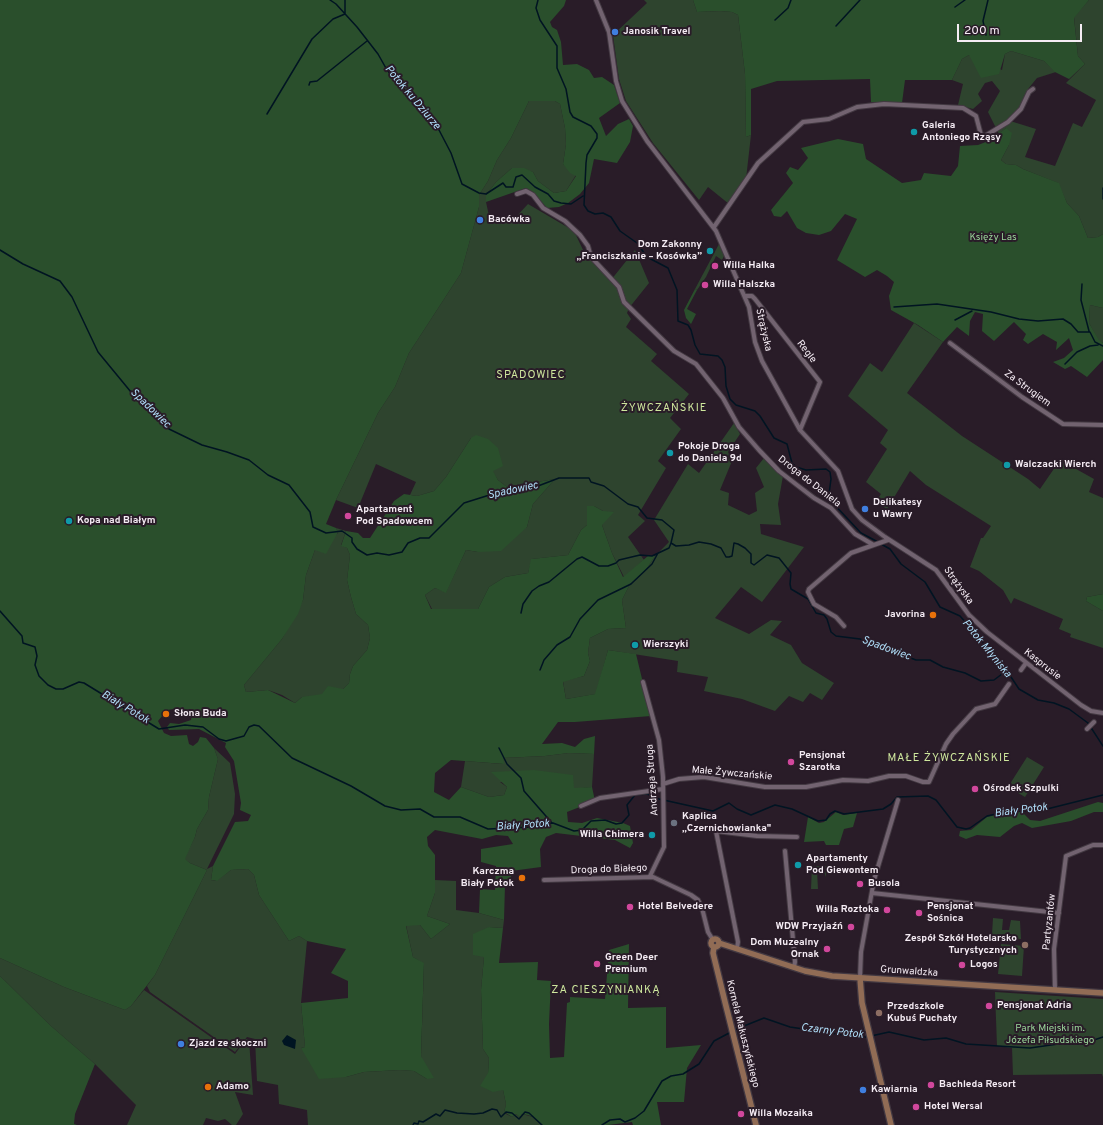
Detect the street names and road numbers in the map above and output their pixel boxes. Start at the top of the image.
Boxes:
street label: Strążyska [752,308,774,352]
street label: Regle [794,338,818,366]
street label: Za Strugiem [1001,368,1053,410]
street label: Droga do Daniela [775,454,843,510]
street label: Strążyska [940,565,976,607]
street label: Kasprusie [1021,647,1063,683]
street label: Andrzeja Struga [645,744,661,816]
street label: Małe Żywczańskie [691,764,773,784]
street label: Droga do Białego [570,863,648,877]
street label: Partyzantów [1041,893,1059,951]
street label: Grunwaldzka [880,964,938,980]
street label: Kornela Makuszyńskiego [723,979,761,1089]

